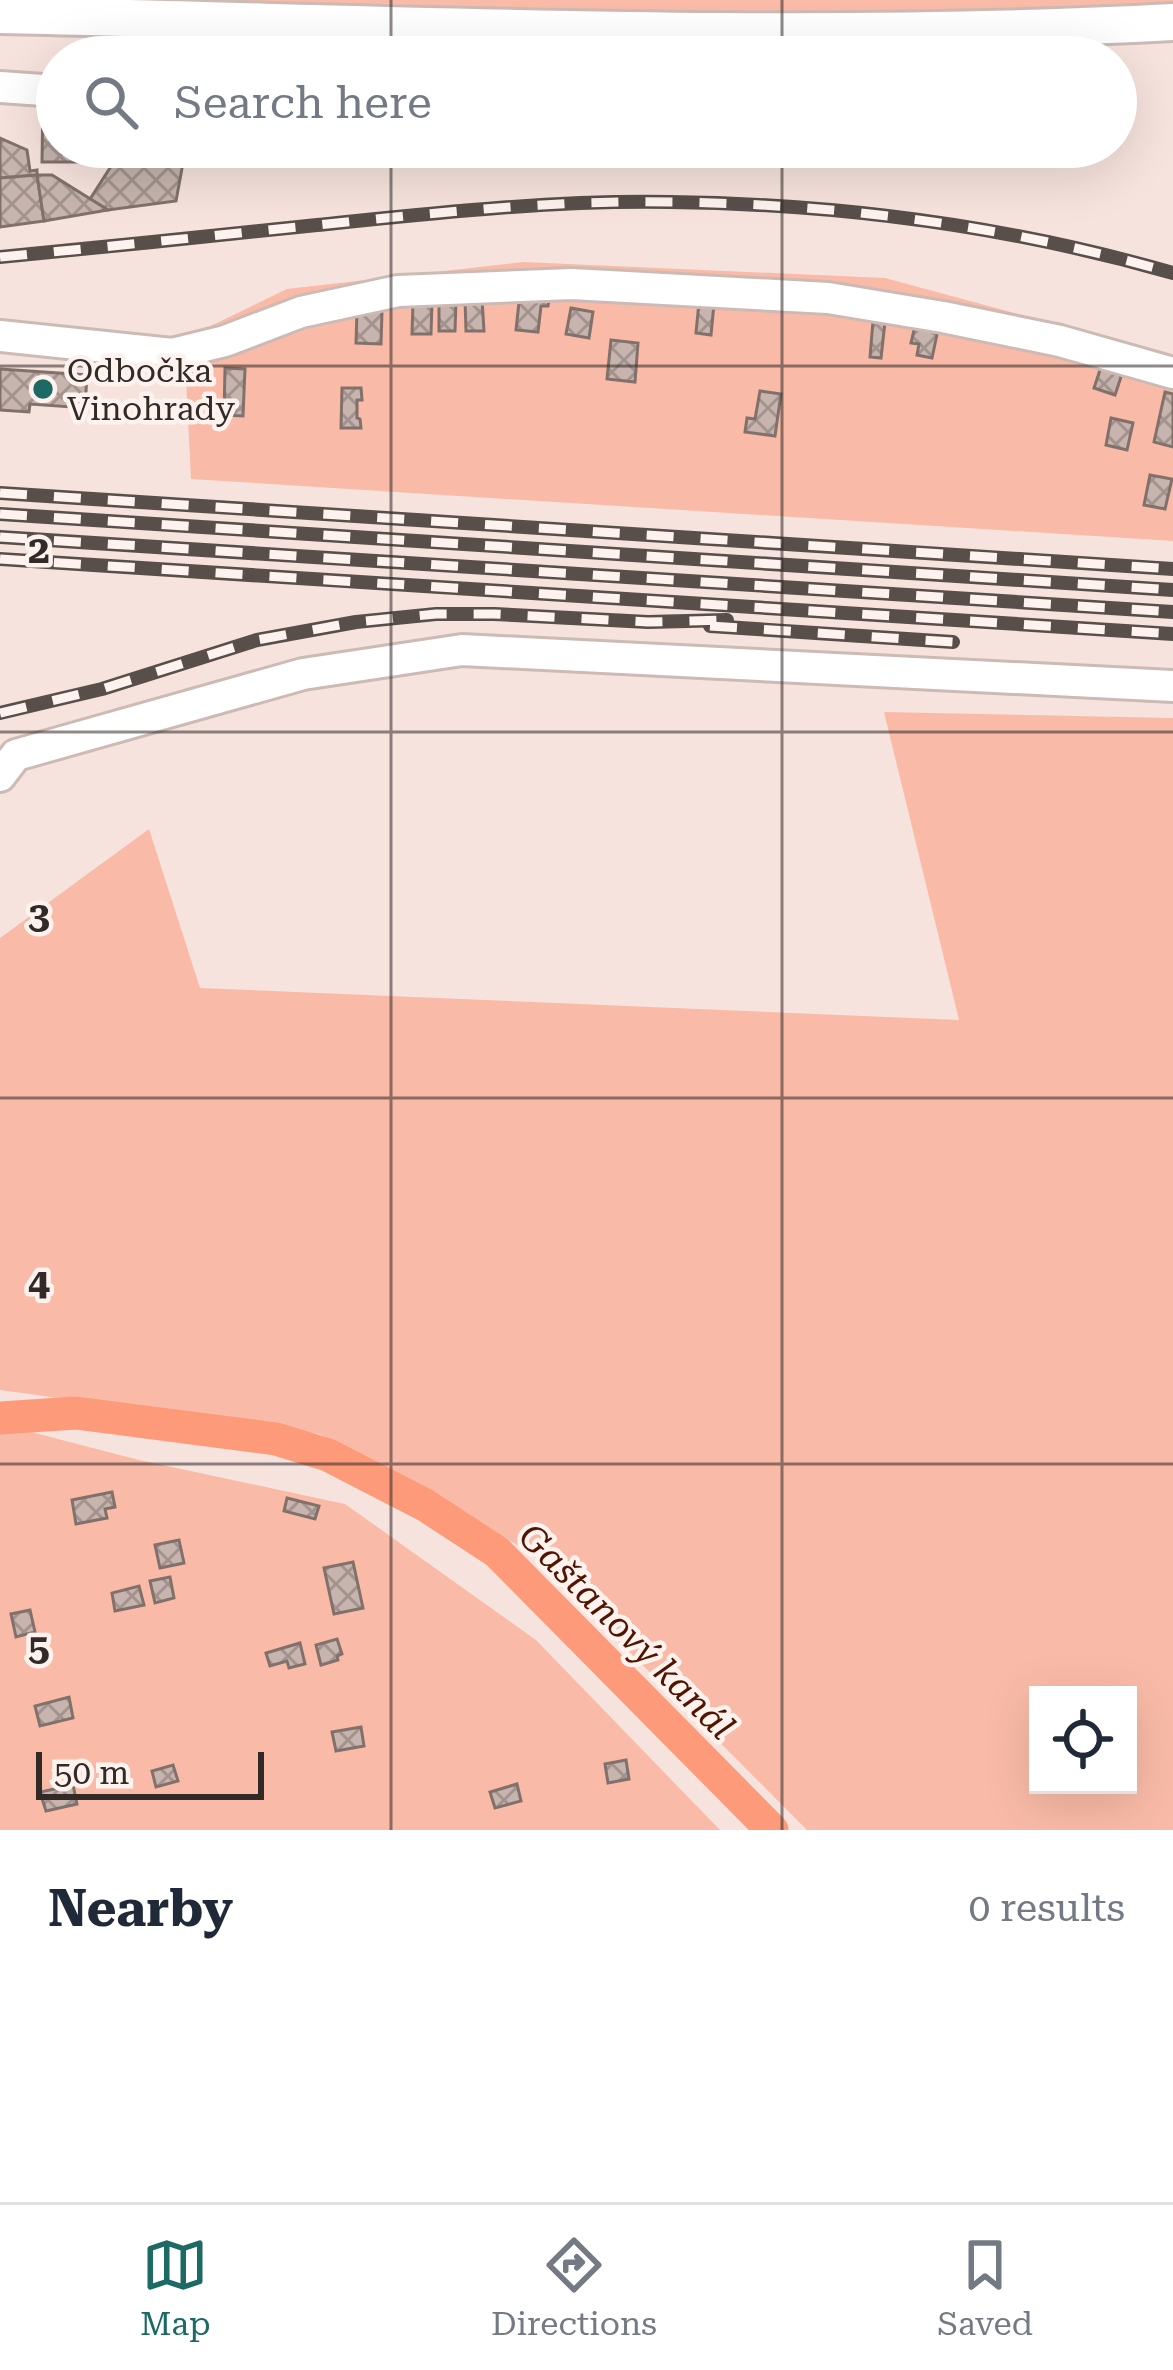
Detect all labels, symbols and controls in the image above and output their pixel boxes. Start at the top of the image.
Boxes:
search box [36,36,1137,168]
icon: search [78,69,144,135]
text: Search here [174,76,432,129]
place label: Odbočka Vinohrady [67,351,235,428]
marker: Odbočka Vinohrady [30,376,56,402]
text: 2 [28,527,50,573]
text: 3 [28,893,50,939]
text: 4 [28,1259,50,1305]
water label: Gaštanový kanál [510,1515,743,1748]
text: 5 [28,1625,50,1671]
map controls [1029,1686,1137,1794]
button: locate [1029,1686,1137,1794]
scale bar [36,1746,264,1799]
text: 50 m [54,1753,129,1792]
text: Nearby [48,1879,233,1938]
text: 0 results [968,1885,1125,1931]
tab: Map [140,2232,211,2343]
tab: Directions [491,2232,657,2343]
tab: Saved [937,2232,1033,2343]

